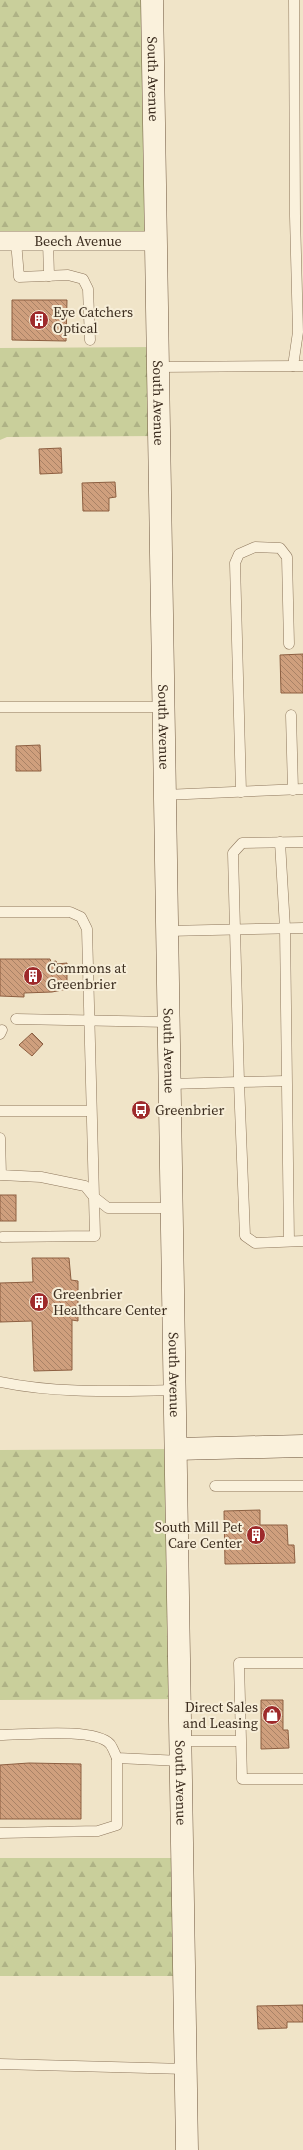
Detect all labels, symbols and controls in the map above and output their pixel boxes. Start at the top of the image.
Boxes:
street label: South Avenue [143,36,164,122]
street label: Beech Avenue [34,231,122,251]
place label: Eye Catchers Optical [53,302,133,338]
building icon: Eye Catchers Optical [28,309,50,331]
street label: South Avenue [148,360,169,446]
street label: South Avenue [153,684,175,770]
place label: Commons at Greenbrier [47,958,126,994]
building icon: Commons at Greenbrier [22,965,44,987]
street label: South Avenue [158,1008,180,1094]
bus stop icon: Greenbrier [130,1099,152,1121]
place label: Greenbrier [155,1100,224,1120]
place label: Greenbrier Healthcare Center [53,1284,167,1320]
building icon: Greenbrier Healthcare Center [28,1291,50,1313]
street label: South Avenue [164,1332,185,1418]
place label: South Mill Pet Care Center [155,1517,242,1553]
building icon: South Mill Pet Care Center [245,1524,267,1546]
place label: Direct Sales and Leasing [183,1697,258,1733]
shop icon: Direct Sales and Leasing [261,1704,283,1726]
street label: South Avenue [170,1740,192,1825]

